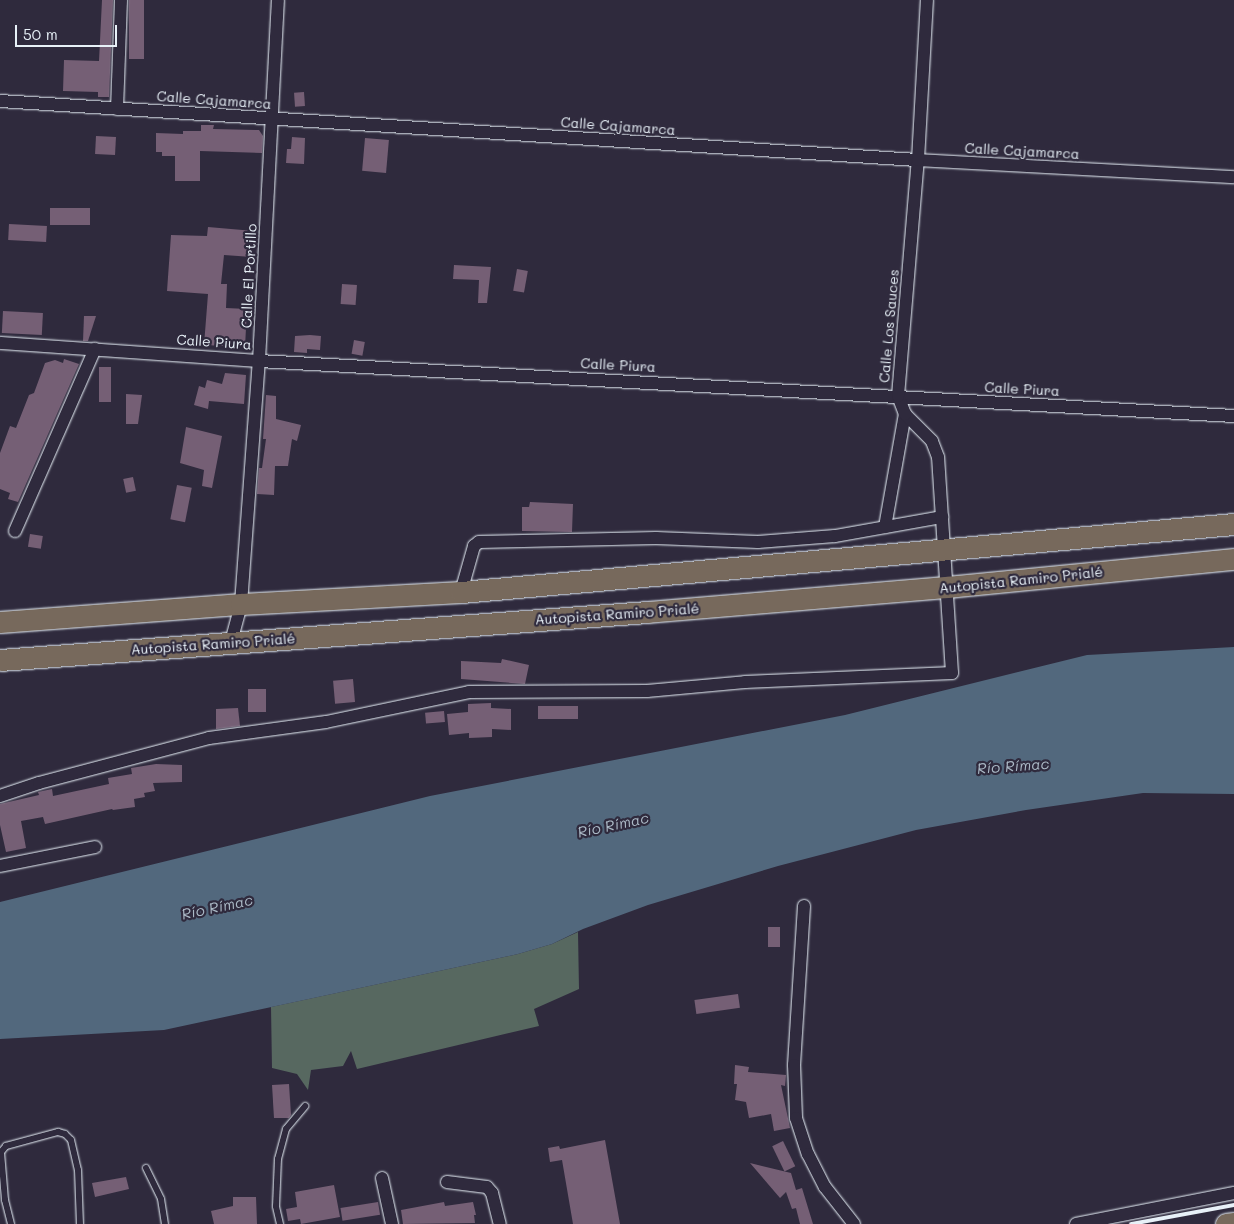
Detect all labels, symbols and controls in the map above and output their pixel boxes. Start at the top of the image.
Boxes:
scale bar [18,15,120,47]
text: 50 m [23,24,58,44]
street label: Calle Cajamarca [156,88,272,112]
street label: Calle Cajamarca [560,114,676,138]
street label: Calle Cajamarca [964,140,1080,162]
street label: Calle El Portillo [238,223,260,329]
street label: Calle Los Sauces [876,269,902,383]
street label: Calle Piura [176,331,252,353]
street label: Calle Piura [580,355,656,375]
street label: Calle Piura [984,379,1060,399]
street label: Autopista Ramiro Prialé [938,563,1104,597]
street label: Autopista Ramiro Prialé [534,600,700,628]
street label: Autopista Ramiro Prialé [130,630,296,658]
water label: Río Rímac [976,754,1050,778]
water label: Río Rímac [576,809,650,841]
water label: Río Rímac [180,891,254,923]

